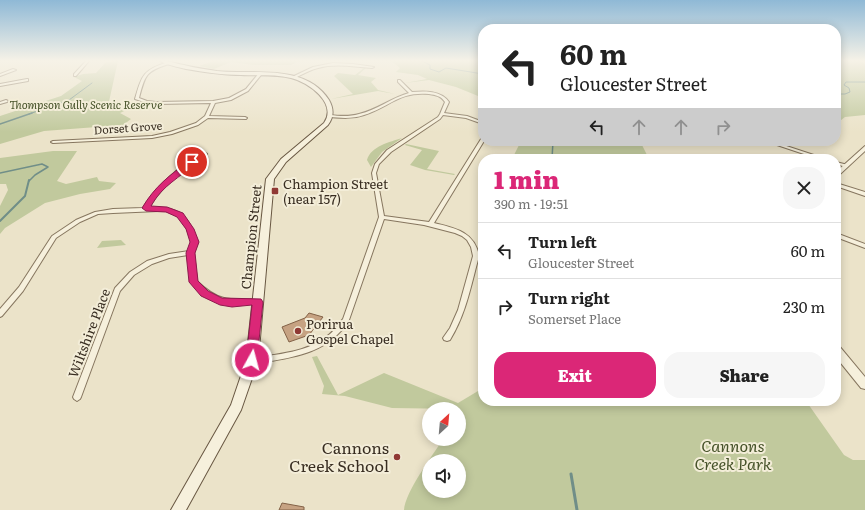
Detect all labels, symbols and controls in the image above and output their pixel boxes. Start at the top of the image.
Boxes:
text: 60 m [560,32,627,74]
icon: left [494,40,546,92]
text: Gloucester Street [560,70,707,97]
park label: Thompson Gully Scenic Reserve [9,96,163,112]
icon: left [586,116,608,138]
icon: ahead [628,116,650,138]
icon: ahead [670,116,692,138]
icon: right [712,116,734,138]
street label: Dorset Grove [93,117,163,137]
pin [175,145,209,179]
icon: arrive [181,151,203,173]
text: 1 min [494,161,559,196]
button: close [783,167,825,209]
place label: Champion Street (near 157) [283,174,389,208]
street label: Champion Street [236,183,266,290]
marker: Champion Street (near 157) [270,186,280,196]
text: 390 m · 19:51 [494,194,568,213]
text: Turn left [528,230,597,253]
text: 60 m [791,239,825,262]
icon: left [494,240,516,262]
text: Gloucester Street [528,253,634,272]
street label: Wiltshire Place [63,285,114,380]
text: Turn right [528,286,610,309]
text: 230 m [783,295,825,318]
icon: right [494,296,516,318]
text: Somerset Place [528,309,621,328]
place label: Porirua Gospel Chapel [306,314,395,348]
marker: Porirua Gospel Chapel [293,326,303,336]
position arrow [231,339,273,381]
button: Exit [494,352,656,398]
button: Share [664,352,825,398]
north arrow [422,402,466,446]
map controls [422,402,466,498]
park label: Cannons Creek Park [694,433,772,475]
place label: Cannons Creek School [289,435,389,477]
marker: Cannons Creek School [392,452,402,462]
button: sound [422,454,466,498]

